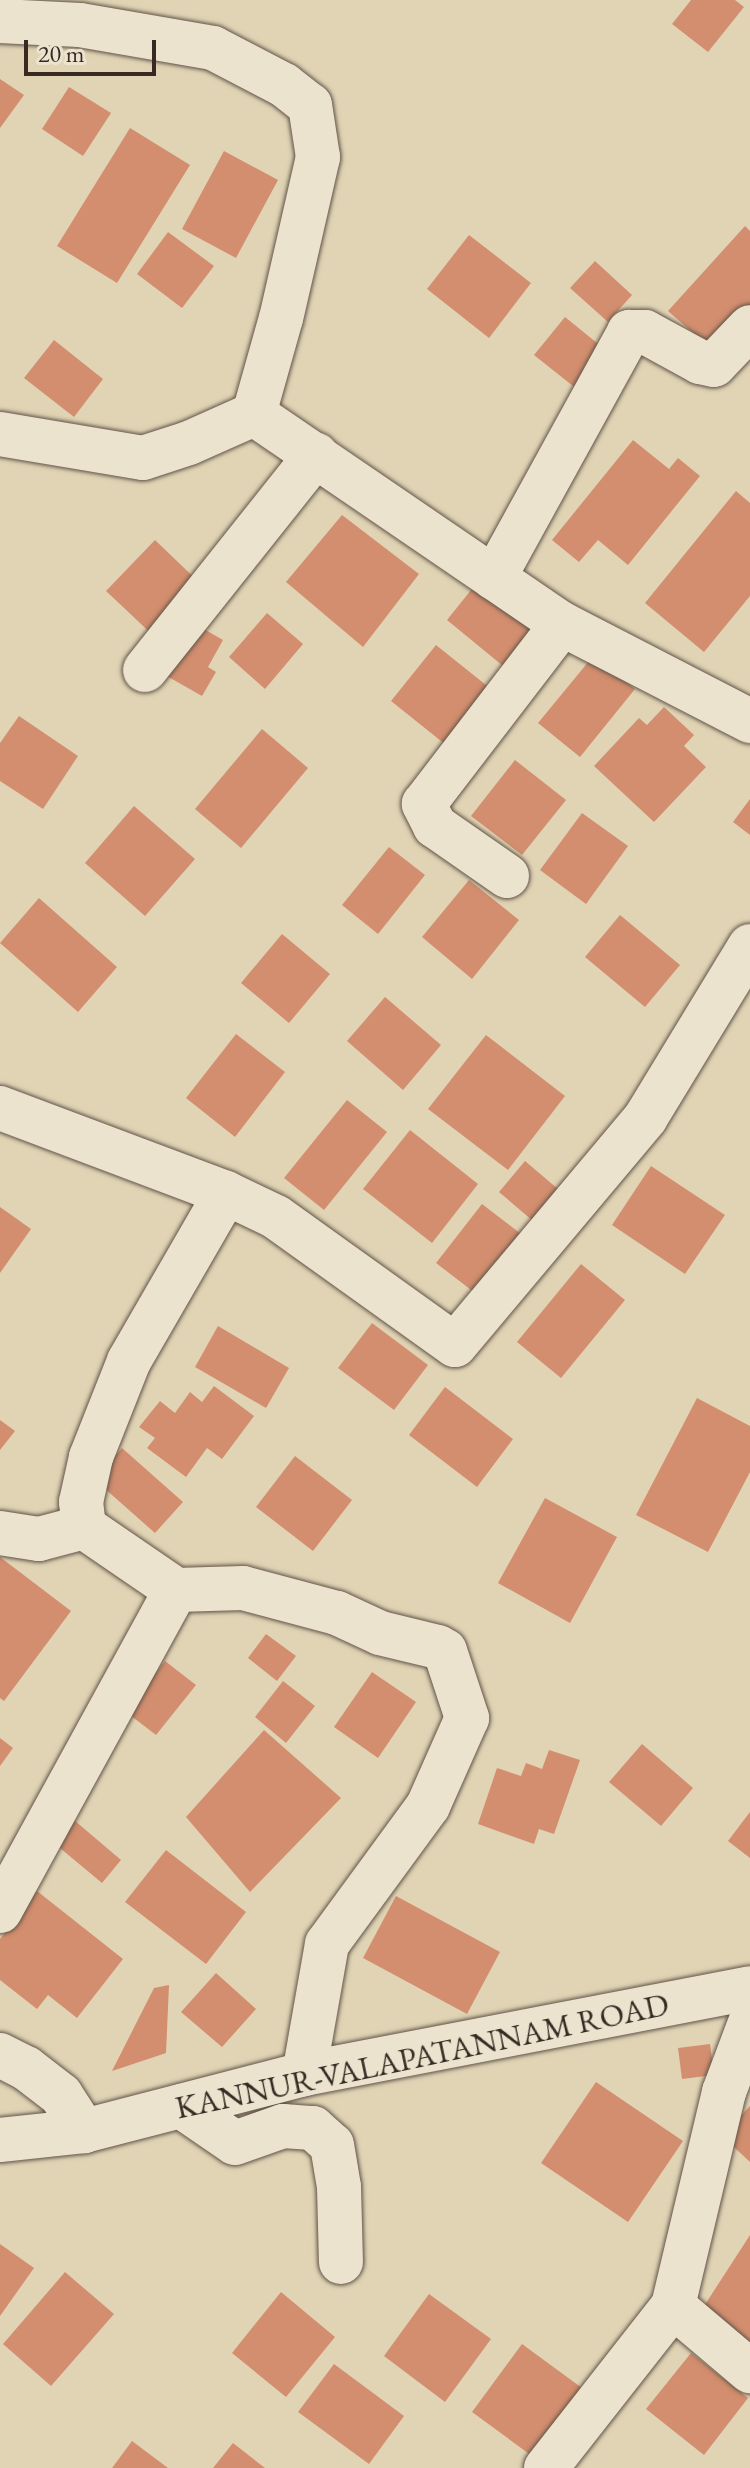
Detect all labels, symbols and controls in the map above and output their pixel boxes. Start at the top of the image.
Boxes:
scale bar [28,24,160,74]
text: 20 m [38,38,85,69]
street label: KANNUR-VALAPATANNAM ROAD [172,1985,672,2127]

